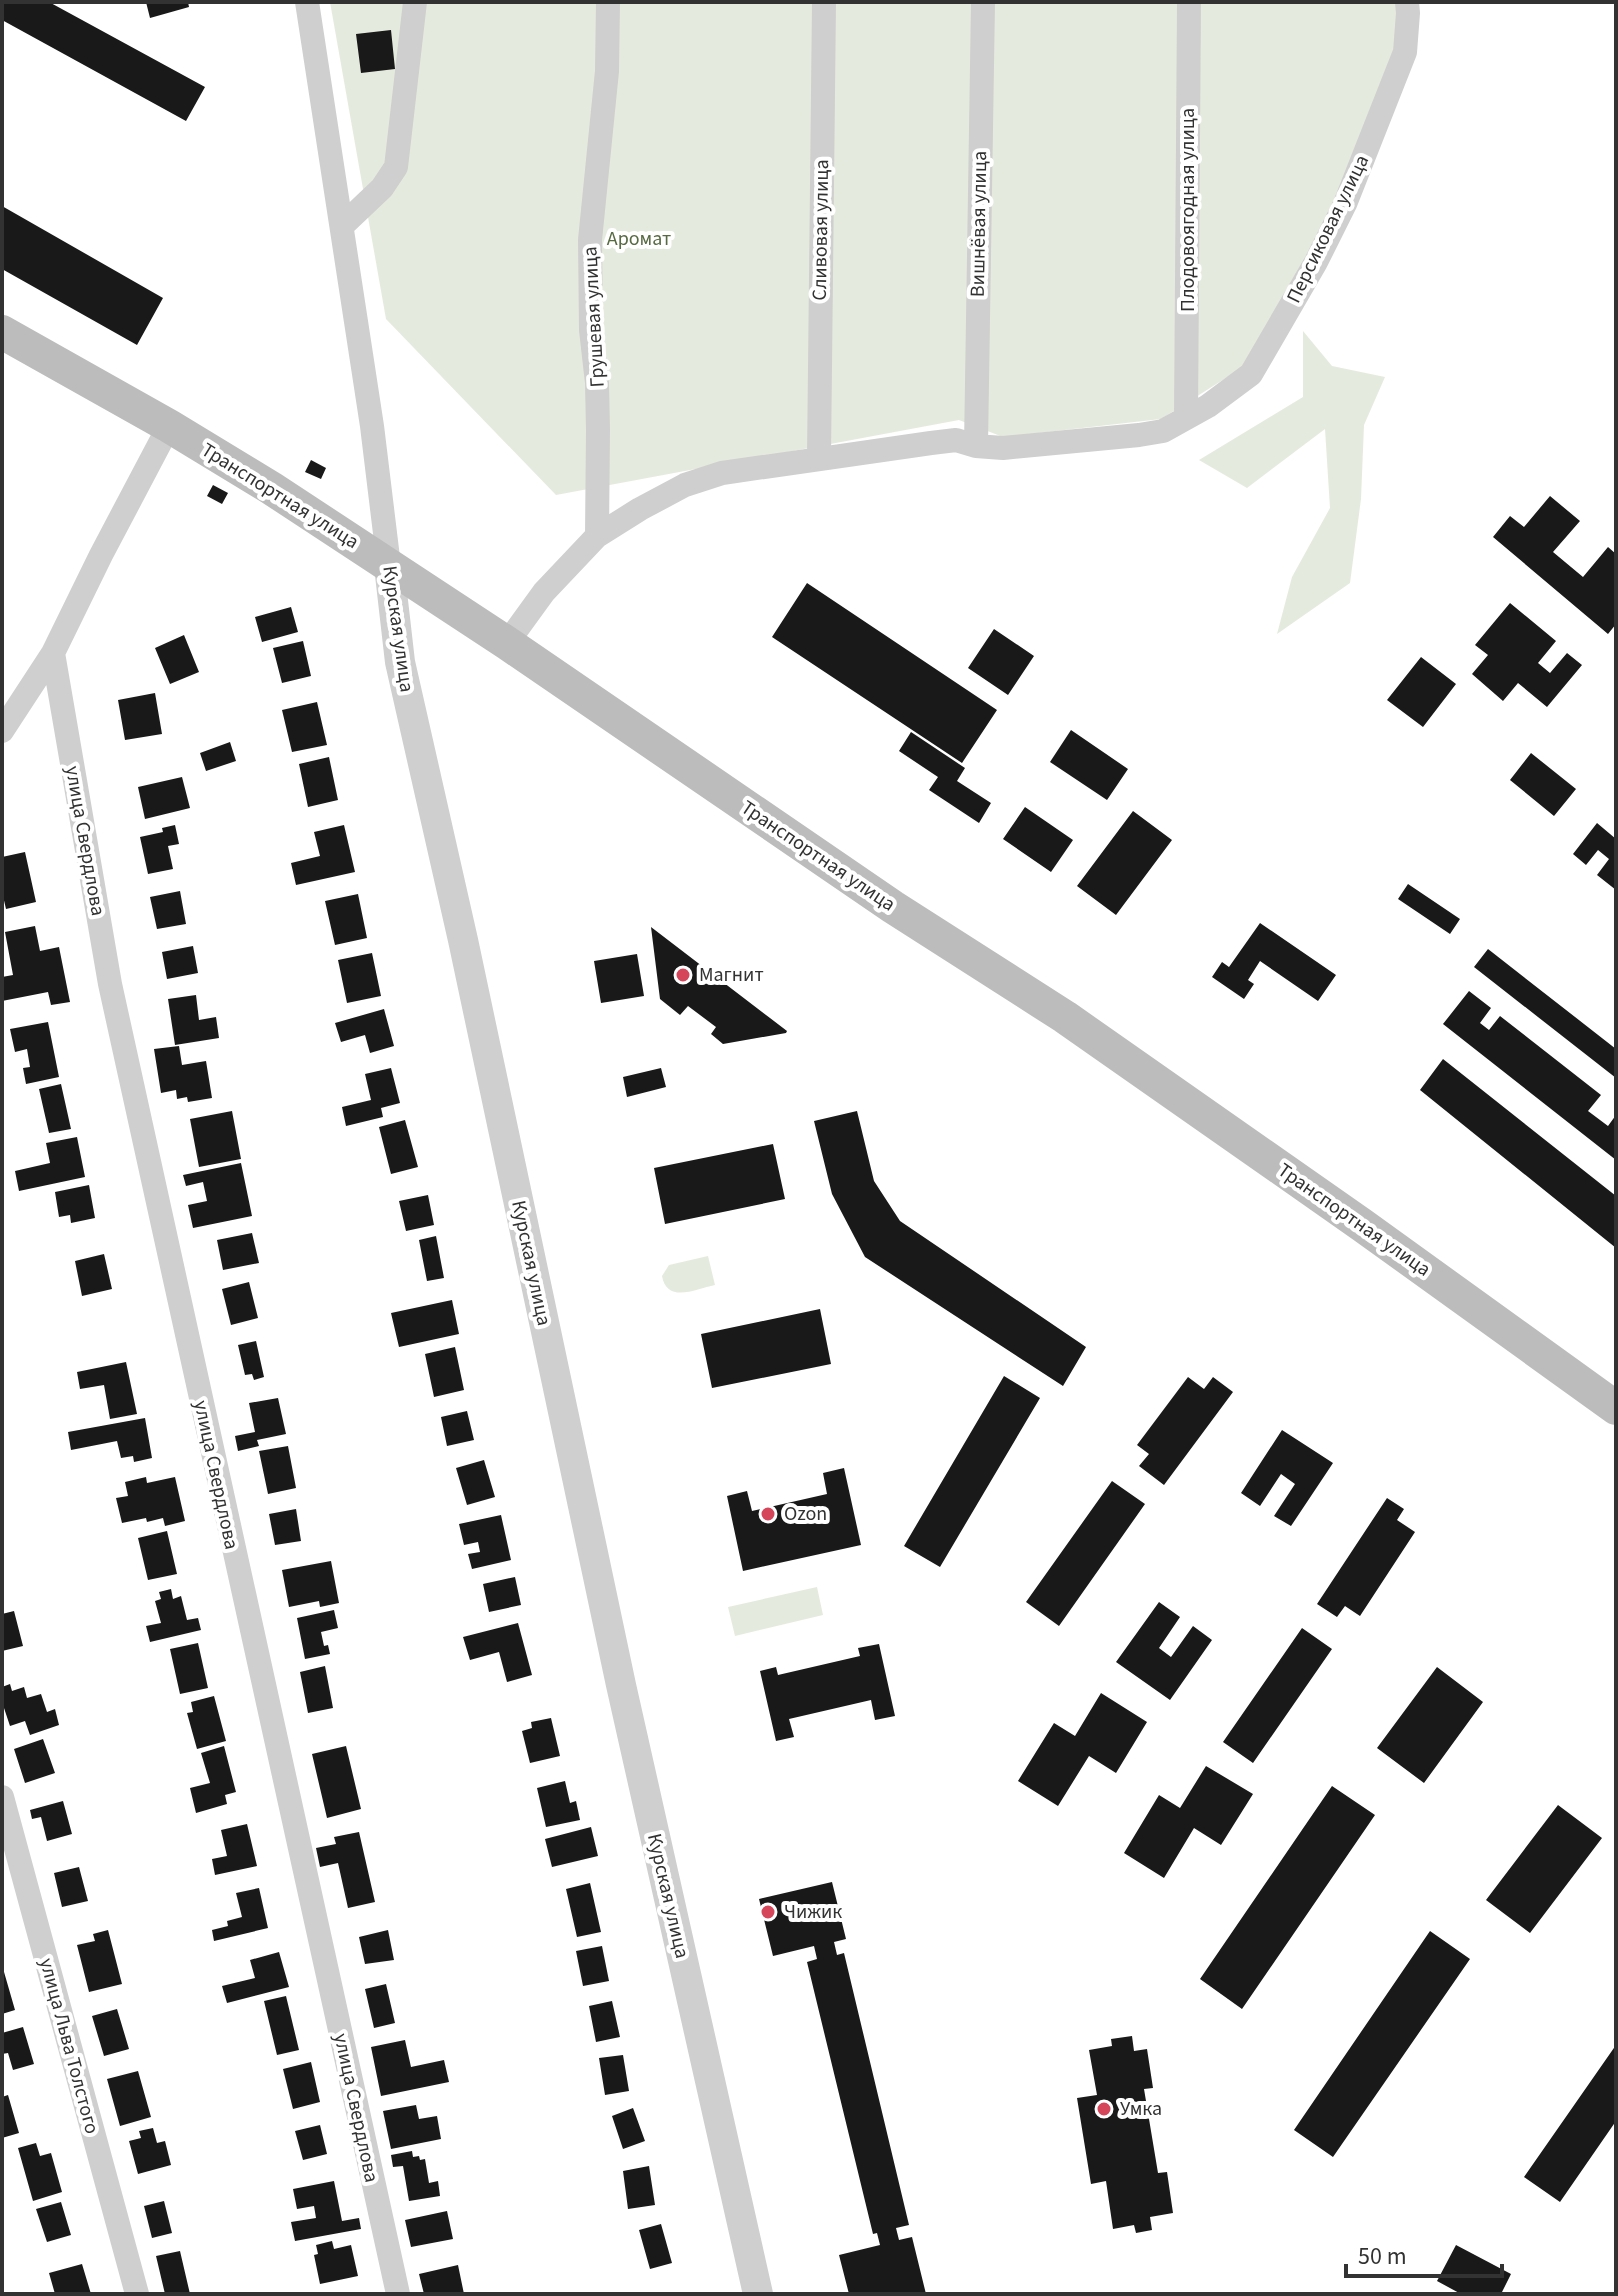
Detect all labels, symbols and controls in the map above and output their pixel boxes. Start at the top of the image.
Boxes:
street label: Плодовоягодная улица [1174,108,1202,312]
street label: Персиковая улица [1280,150,1376,308]
street label: Вишнёвая улица [964,151,994,297]
street label: Сливовая улица [806,159,836,301]
park label: Аромат [607,225,671,253]
street label: Грушевая улица [576,246,612,388]
street label: Транспортная улица [196,436,364,556]
street label: Курская улица [375,564,421,694]
street label: улица Свердлова [58,764,112,918]
street label: Транспортная улица [735,794,901,918]
place label: Магнит [699,961,764,989]
marker: Магнит [674,966,692,984]
street label: Транспортная улица [1272,1157,1436,1283]
street label: Курская улица [504,1198,558,1328]
street label: улица Свердлова [187,1398,245,1552]
place label: Ozon [784,1500,827,1528]
marker: Ozon [759,1505,777,1523]
street label: Курская улица [640,1831,696,1961]
place label: Чижик [784,1898,842,1926]
marker: Чижик [759,1903,777,1921]
street label: улица Льва Толстого [32,1955,106,2137]
street label: улица Свердлова [327,2031,385,2185]
place label: Умка [1120,2095,1162,2123]
marker: Умка [1095,2100,1113,2118]
scale bar [1346,2228,1502,2278]
text: 50 m [1358,2239,1407,2274]

